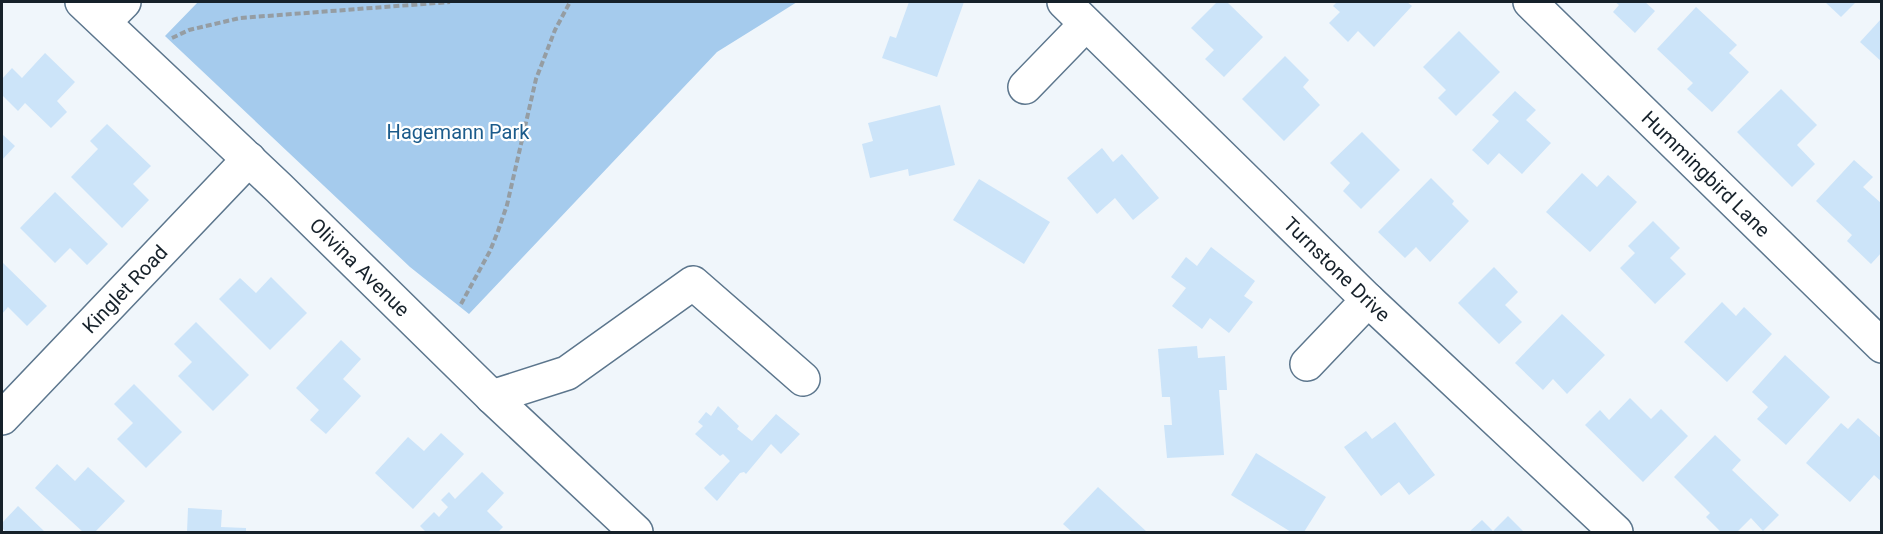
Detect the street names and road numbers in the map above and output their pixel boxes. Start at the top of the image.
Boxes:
street label: Hummingbird Lane [1637,106,1775,242]
street label: Turnstone Drive [1279,212,1395,327]
street label: Olivina Avenue [305,213,415,321]
street label: Kinglet Road [77,240,172,338]

